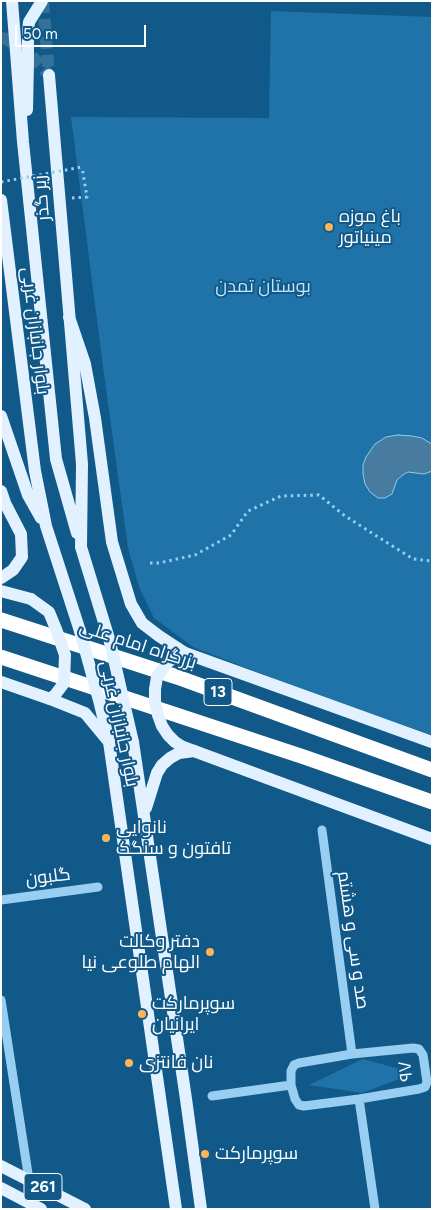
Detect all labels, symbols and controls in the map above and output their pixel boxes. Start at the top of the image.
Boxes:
scale bar [18,15,149,47]
text: 50 m [23,25,58,43]
street label: زیر گذر [29,174,55,222]
place label: باغ موزه مینیاتور [339,206,401,248]
marker: باغ موزه مینیاتور [323,221,335,233]
street label: بلوار جانبازان غربی [16,266,54,396]
park label: بوستان تمدن [215,276,311,298]
street label: بزرگراه امام علی [77,616,199,674]
street label: بلوار جانبازان غربی [95,659,143,789]
road number: 13 [204,679,232,706]
place label: نانوایی تافتون و سنگک [116,817,231,860]
marker: نانوایی تافتون و سنگک [100,832,112,844]
street label: گلبون [24,864,72,890]
street label: صد و سی و هشتم [333,869,373,1011]
place label: دفتر وکالت الهام طلوعی نیا [82,931,200,974]
marker: دفتر وکالت الهام طلوعی نیا [204,946,216,958]
place label: سوپرمارکت ایرانیان [152,993,235,1036]
marker: سوپرمارکت ایرانیان [136,1008,148,1020]
place label: نان فانتزی [139,1052,213,1074]
marker: نان فانتزی [123,1057,135,1069]
street label: ۹۷ [394,1060,418,1082]
place label: سوپرمارکت [215,1143,298,1165]
marker: سوپرمارکت [199,1148,211,1160]
road number: 261 [24,1174,62,1200]

